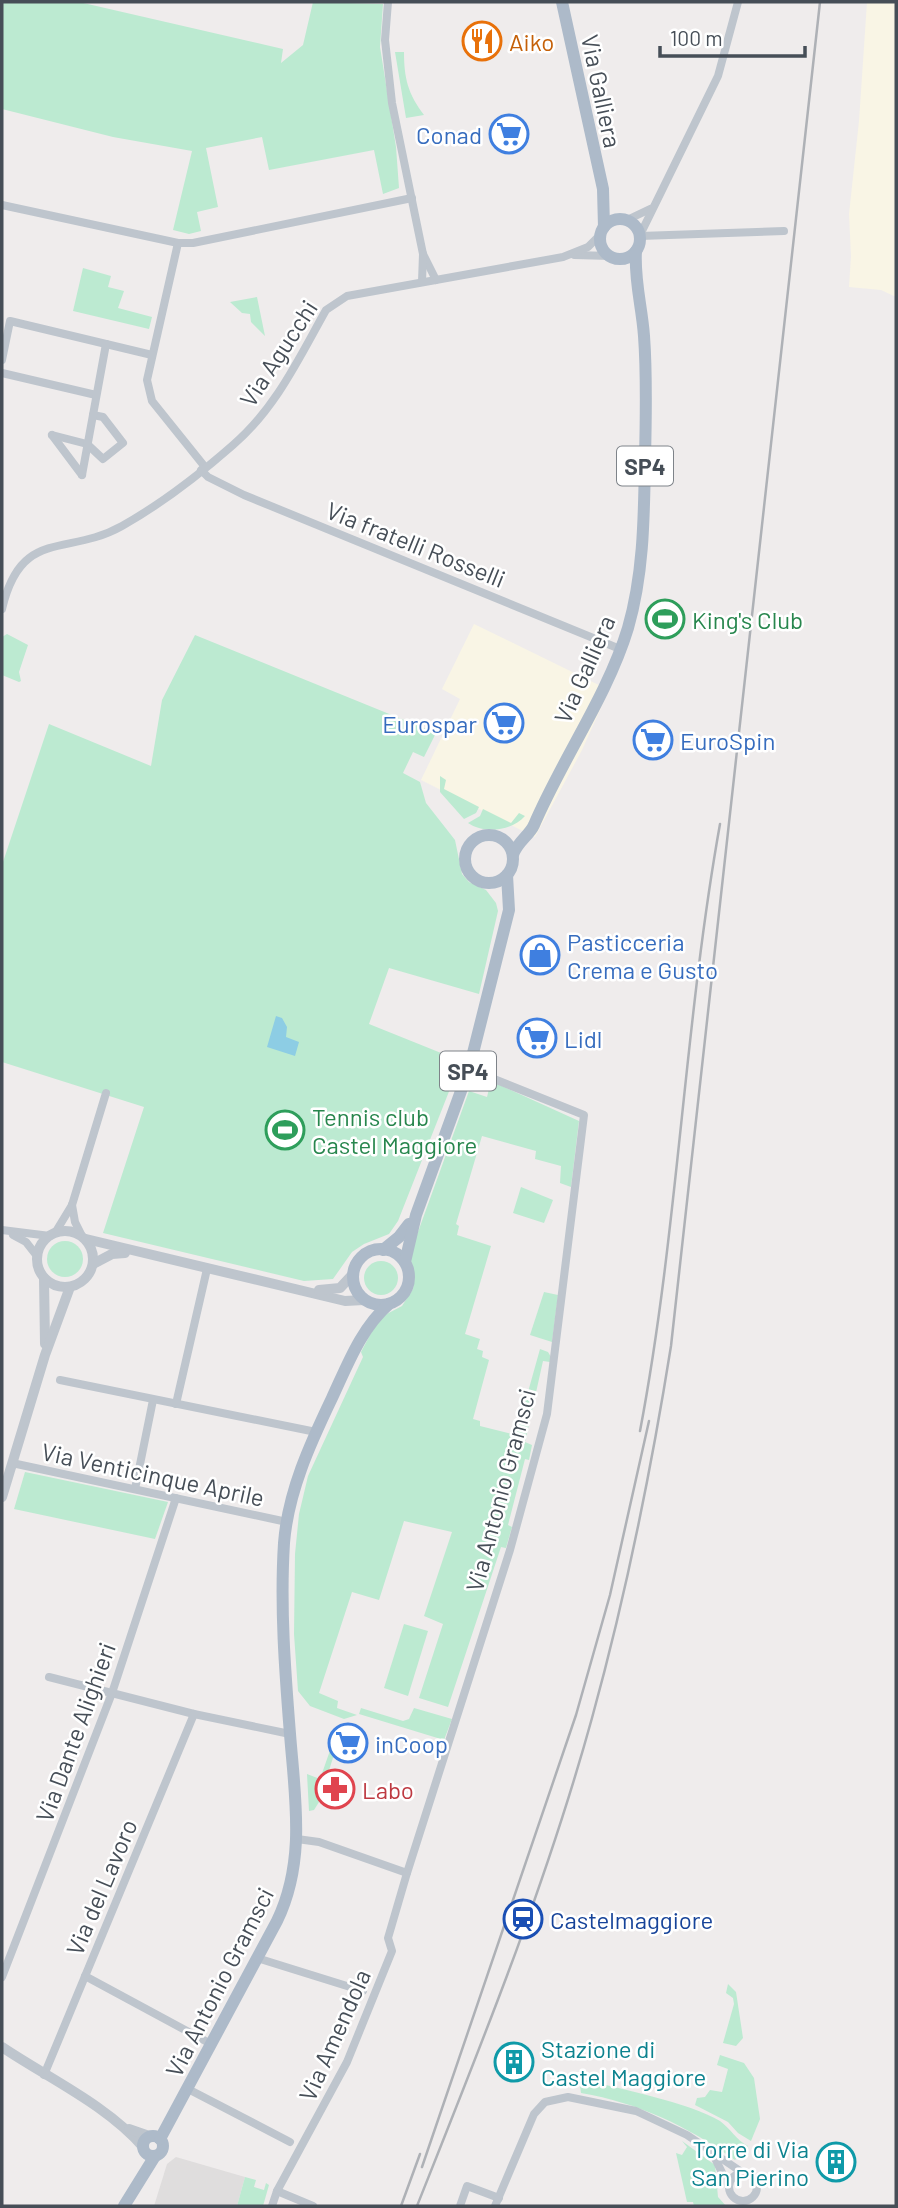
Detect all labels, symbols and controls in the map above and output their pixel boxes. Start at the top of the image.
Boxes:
scale bar [660,14,805,58]
restaurant icon: Aiko [461,20,503,62]
text: 100 m [670,25,723,50]
place label: Aiko [509,27,554,56]
street label: Via Galliera [576,32,628,150]
supermarket icon: Conad [488,113,530,155]
place label: Conad [416,120,482,149]
street label: Via Agucchi [233,294,323,412]
road number: SP4 [617,446,673,486]
street label: Via fratelli Rosselli [322,495,510,593]
sports icon: King's Club [644,598,686,640]
place label: King's Club [692,605,803,634]
street label: Via Galliera [547,611,621,727]
supermarket icon: Eurospar [483,702,525,744]
place label: Eurospar [382,709,477,738]
supermarket icon: EuroSpin [632,719,674,761]
place label: EuroSpin [680,726,775,755]
place label: Pasticceria Crema e Gusto [567,927,718,984]
shop icon: Pasticceria Crema e Gusto [519,934,561,976]
supermarket icon: Lidl [516,1017,558,1059]
place label: Lidl [564,1024,602,1053]
road number: SP4 [440,1052,496,1090]
place label: Tennis club Castel Maggiore [312,1102,477,1159]
sports icon: Tennis club Castel Maggiore [264,1109,306,1151]
street label: Via Antonio Gramsci [459,1385,541,1595]
street label: Via Venticinque Aprile [39,1436,267,1512]
street label: Via Dante Alighieri [29,1638,121,1826]
supermarket icon: inCoop [327,1722,369,1764]
place label: inCoop [375,1729,448,1758]
pharmacy icon: Labo [314,1768,356,1810]
place label: Labo [362,1775,414,1804]
street label: Via del Lavoro [59,1815,143,1959]
street label: Via Antonio Gramsci [159,1882,279,2082]
station icon: Castelmaggiore [502,1898,544,1940]
place label: Castelmaggiore [550,1905,713,1934]
street label: Via Amendola [292,1965,376,2105]
place label: Stazione di Castel Maggiore [541,2034,706,2091]
building icon: Stazione di Castel Maggiore [493,2041,535,2083]
place label: Torre di Via San Pierino [691,2134,809,2191]
building icon: Torre di Via San Pierino [815,2141,857,2183]

